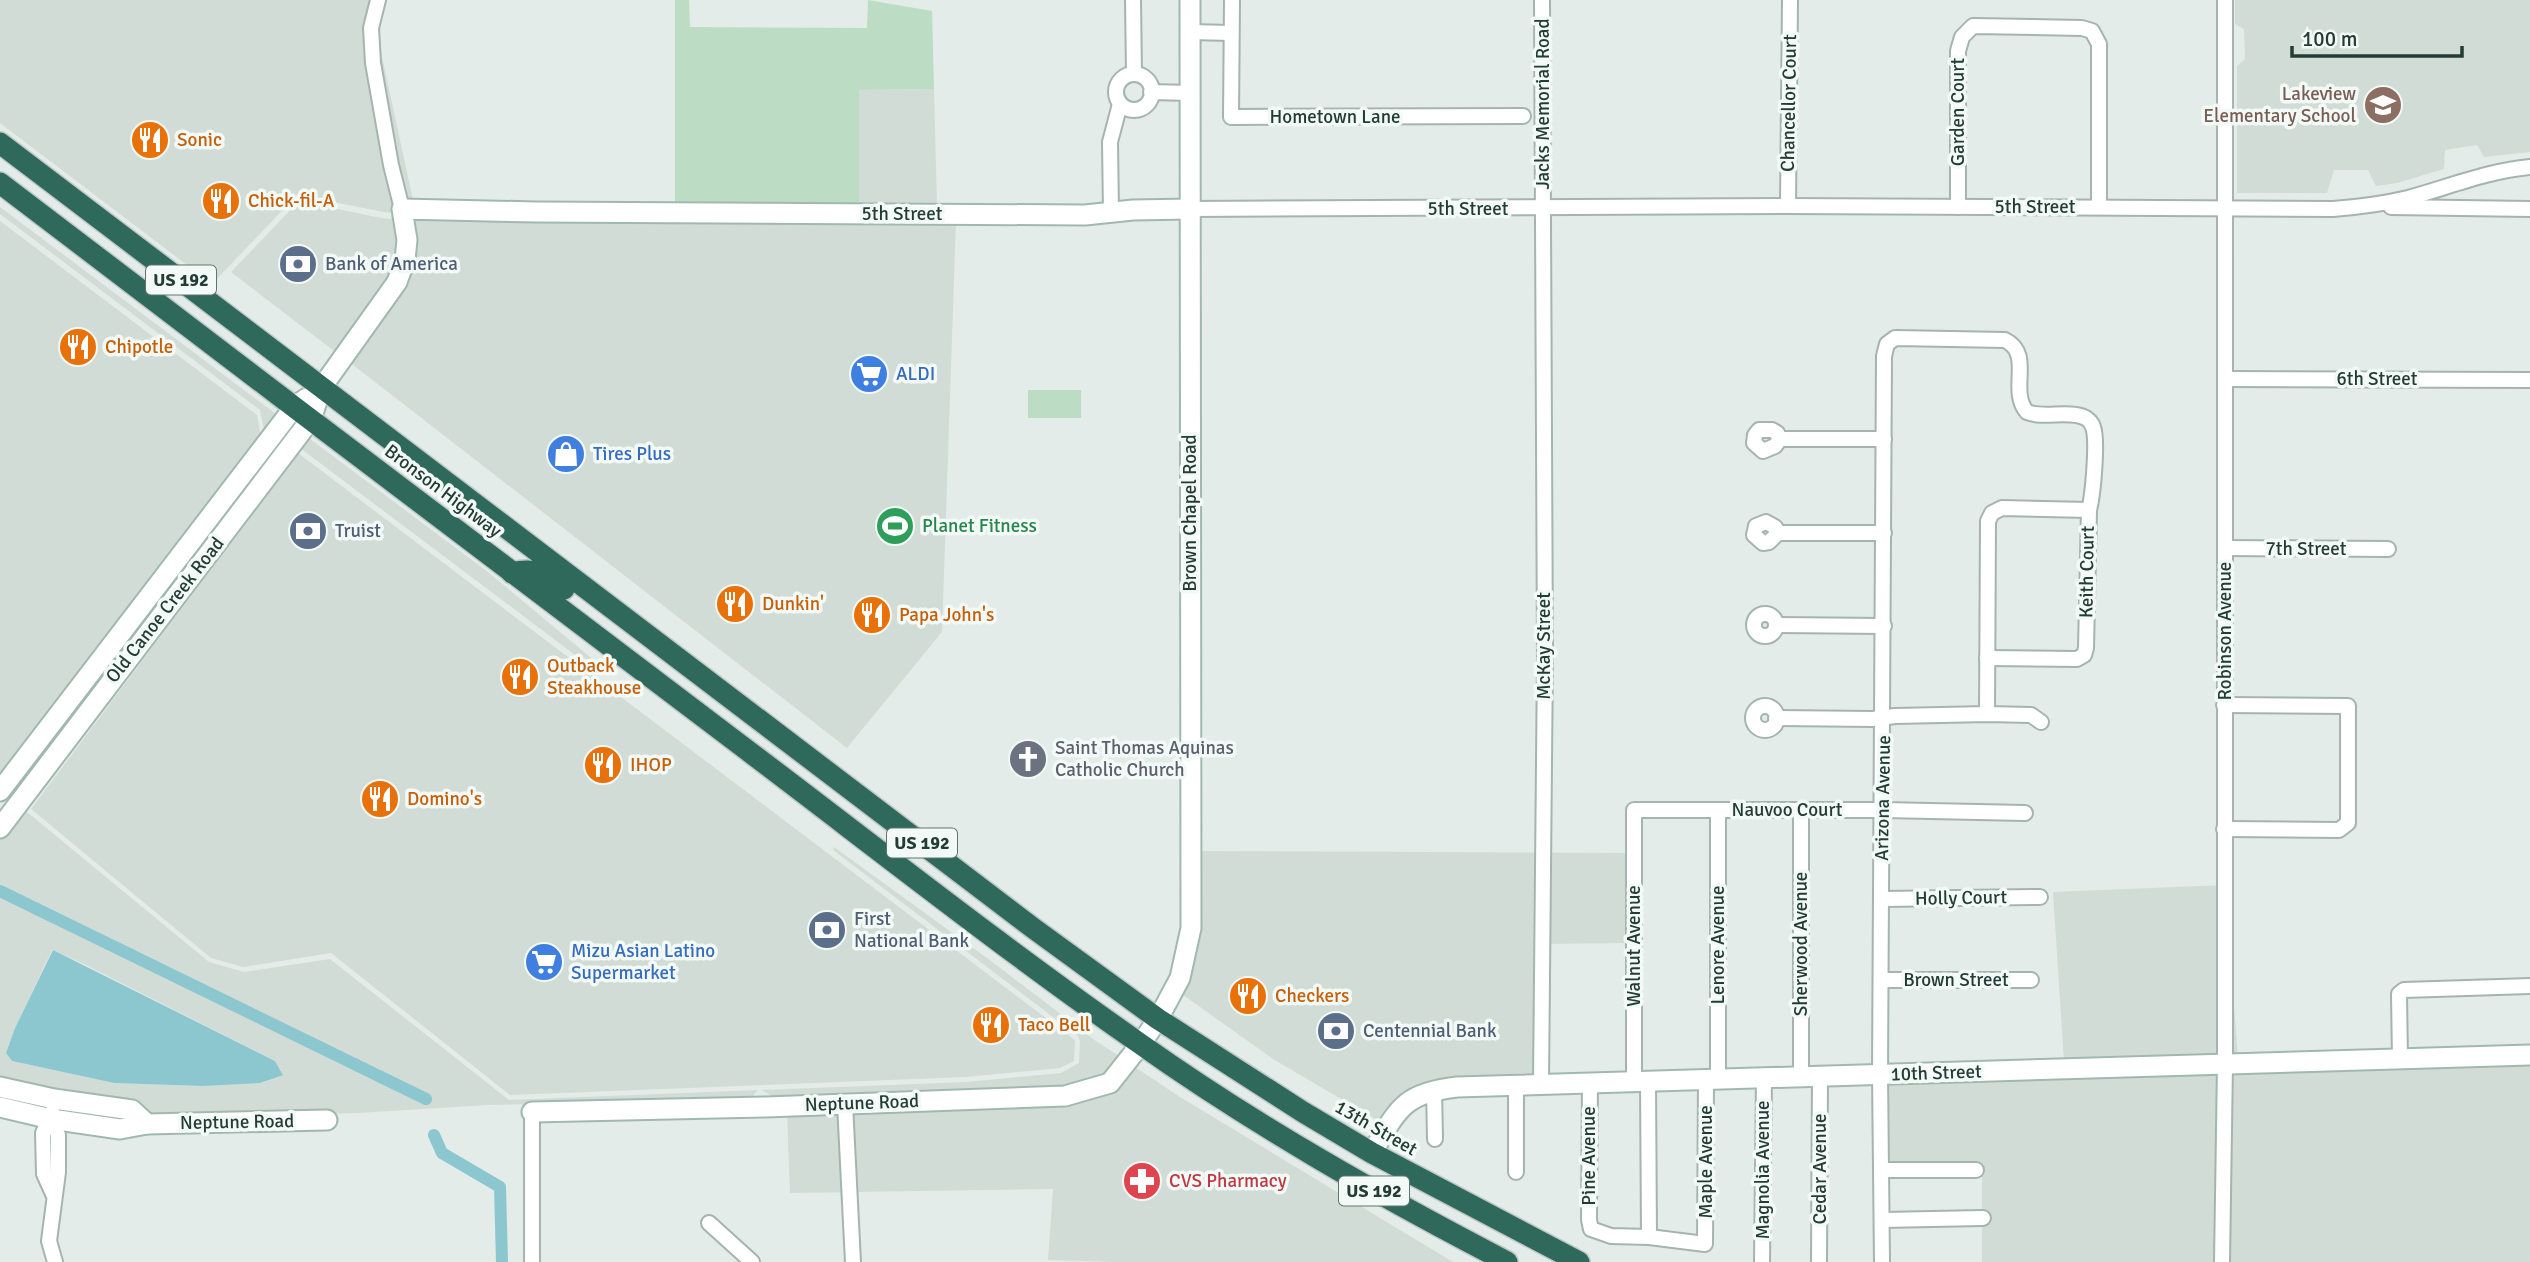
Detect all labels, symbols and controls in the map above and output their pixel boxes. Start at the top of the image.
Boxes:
scale bar [2292,14,2462,58]
street label: Jacks Memorial Road [1531,19,1555,189]
text: 100 m [2302,26,2357,52]
street label: Chancellor Court [1776,34,1802,172]
street label: Garden Court [1946,57,1970,166]
place label: Lakeview Elementary School [2203,82,2356,128]
school or university icon: Lakeview Elementary School [2362,84,2404,126]
street label: Hometown Lane [1269,105,1401,129]
restaurant icon: Sonic [129,119,171,161]
place label: Sonic [177,128,222,152]
restaurant icon: Chick-fil-A [200,180,242,222]
place label: Chick-fil-A [248,189,335,213]
street label: 5th Street [1995,195,2076,219]
street label: 5th Street [1428,197,1509,221]
street label: 5th Street [862,202,943,226]
bank icon: Bank of America [277,243,319,285]
place label: Bank of America [325,252,458,276]
road number: US 192 [146,266,216,294]
restaurant icon: Chipotle [57,326,99,368]
place label: Chipotle [105,335,173,359]
supermarket icon: ALDI [848,353,890,395]
place label: ALDI [896,362,935,386]
street label: 6th Street [2337,367,2418,391]
shop icon: Tires Plus [545,433,587,475]
street label: Brown Chapel Road [1178,434,1202,592]
street label: Bronson Highway [380,439,506,543]
place label: Tires Plus [593,442,671,466]
sports icon: Planet Fitness [874,505,916,547]
bank icon: Truist [287,510,329,552]
place label: Planet Fitness [922,514,1037,538]
place label: Truist [335,519,381,543]
street label: Keith Court [2074,525,2100,618]
street label: Old Canoe Creek Road [101,532,229,688]
street label: 7th Street [2266,537,2347,561]
street label: Robinson Avenue [2213,562,2237,700]
restaurant icon: Dunkin' [714,583,756,625]
place label: Dunkin' [762,592,824,616]
street label: McKay Street [1532,592,1556,700]
restaurant icon: Papa John's [851,594,893,636]
place label: Papa John's [899,603,994,627]
place label: Outback Steakhouse [547,654,641,700]
restaurant icon: Outback Steakhouse [499,656,541,698]
street label: Arizona Avenue [1870,735,1896,861]
place label: Saint Thomas Aquinas Catholic Church [1055,736,1234,782]
church icon: Saint Thomas Aquinas Catholic Church [1007,738,1049,780]
restaurant icon: IHOP [582,744,624,786]
place label: IHOP [630,753,672,777]
restaurant icon: Domino's [359,778,401,820]
place label: Domino's [407,787,482,811]
street label: Nauvoo Court [1732,798,1843,822]
road number: US 192 [887,828,957,858]
street label: Sherwood Avenue [1789,872,1813,1016]
street label: Walnut Avenue [1622,885,1646,1007]
street label: Holly Court [1915,885,2008,911]
street label: Lenore Avenue [1706,886,1730,1004]
place label: First National Bank [854,907,969,953]
bank icon: First National Bank [806,909,848,951]
place label: Mizu Asian Latino Supermarket [571,939,715,985]
supermarket icon: Mizu Asian Latino Supermarket [523,941,565,983]
street label: Brown Street [1903,968,2009,992]
restaurant icon: Checkers [1227,975,1269,1017]
place label: Checkers [1275,984,1349,1008]
restaurant icon: Taco Bell [970,1004,1012,1046]
bank icon: Centennial Bank [1315,1010,1357,1052]
place label: Taco Bell [1018,1013,1090,1037]
place label: Centennial Bank [1363,1019,1497,1043]
street label: 10th Street [1890,1059,1982,1087]
street label: Neptune Road [804,1089,920,1117]
street label: 13th Street [1331,1095,1422,1161]
street label: Magnolia Avenue [1751,1100,1775,1240]
street label: Maple Avenue [1694,1105,1718,1219]
street label: Pine Avenue [1577,1106,1601,1206]
street label: Neptune Road [180,1109,294,1135]
street label: Cedar Avenue [1808,1113,1832,1225]
pharmacy icon: CVS Pharmacy [1121,1160,1163,1202]
place label: CVS Pharmacy [1169,1169,1287,1193]
road number: US 192 [1339,1176,1409,1206]

